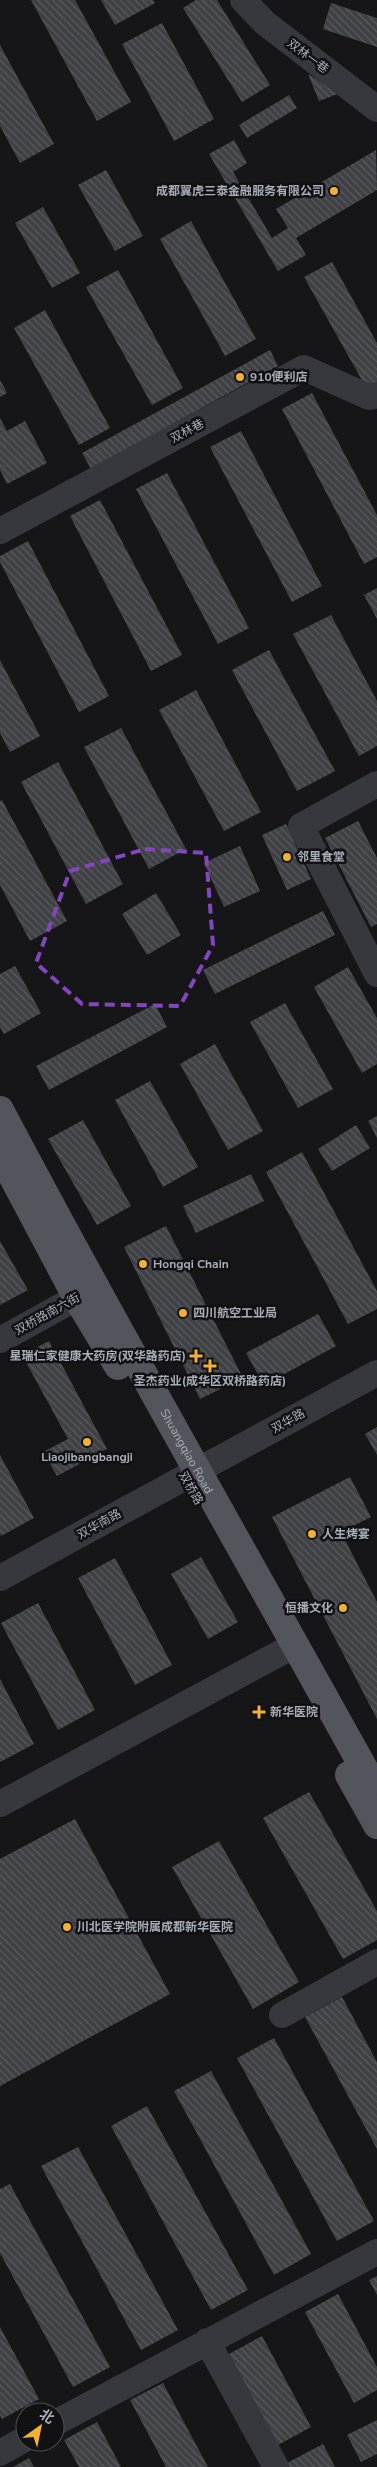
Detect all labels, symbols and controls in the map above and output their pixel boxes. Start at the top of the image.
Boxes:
street label: 双林一巷 [284,35,332,77]
place label: 成都翼虎三泰金融服务有限公司 [156,183,324,199]
marker: 成都翼虎三泰金融服务有限公司 [328,185,340,197]
place label: 910便利店 [250,369,308,385]
marker: 910便利店 [234,371,246,383]
street label: 双林巷 [167,415,207,447]
place label: 邻里食堂 [297,849,345,865]
marker: 邻里食堂 [281,851,293,863]
place label: Hongqi Chain [153,1256,229,1272]
marker: Hongqi Chain [137,1258,149,1270]
street label: 双桥路南六街 [12,1290,82,1338]
place label: 四川航空工业局 [193,1305,277,1321]
marker: 四川航空工业局 [177,1307,189,1319]
place label: 星瑞仁家健康大药房(双华路药店) [9,1348,186,1364]
marker: 星瑞仁家健康大药房(双华路药店) [190,1350,202,1362]
marker: 圣杰药业(成华区双桥路药店) [204,1360,216,1372]
place label: 圣杰药业(成华区双桥路药店) [134,1373,286,1389]
street label: 双华路 [268,1405,308,1437]
street label: Shuangqiao Road [156,1406,217,1497]
marker: Liaojibangbangji [81,1436,93,1448]
place label: Liaojibangbangji [41,1449,133,1465]
street label: 双桥路 [175,1468,207,1508]
street label: 双华南路 [74,1505,124,1543]
place label: 人生烤宴 [322,1526,370,1542]
marker: 人生烤宴 [306,1528,318,1540]
place label: 恒播文化 [285,1600,333,1616]
marker: 恒播文化 [337,1602,349,1614]
place label: 新华医院 [270,1704,318,1720]
marker: 新华医院 [252,1705,266,1719]
place label: 川北医学院附属成都新华医院 [77,1919,233,1935]
marker: 川北医学院附属成都新华医院 [61,1921,73,1933]
north arrow [15,2402,65,2452]
text: 北 [36,2405,58,2428]

